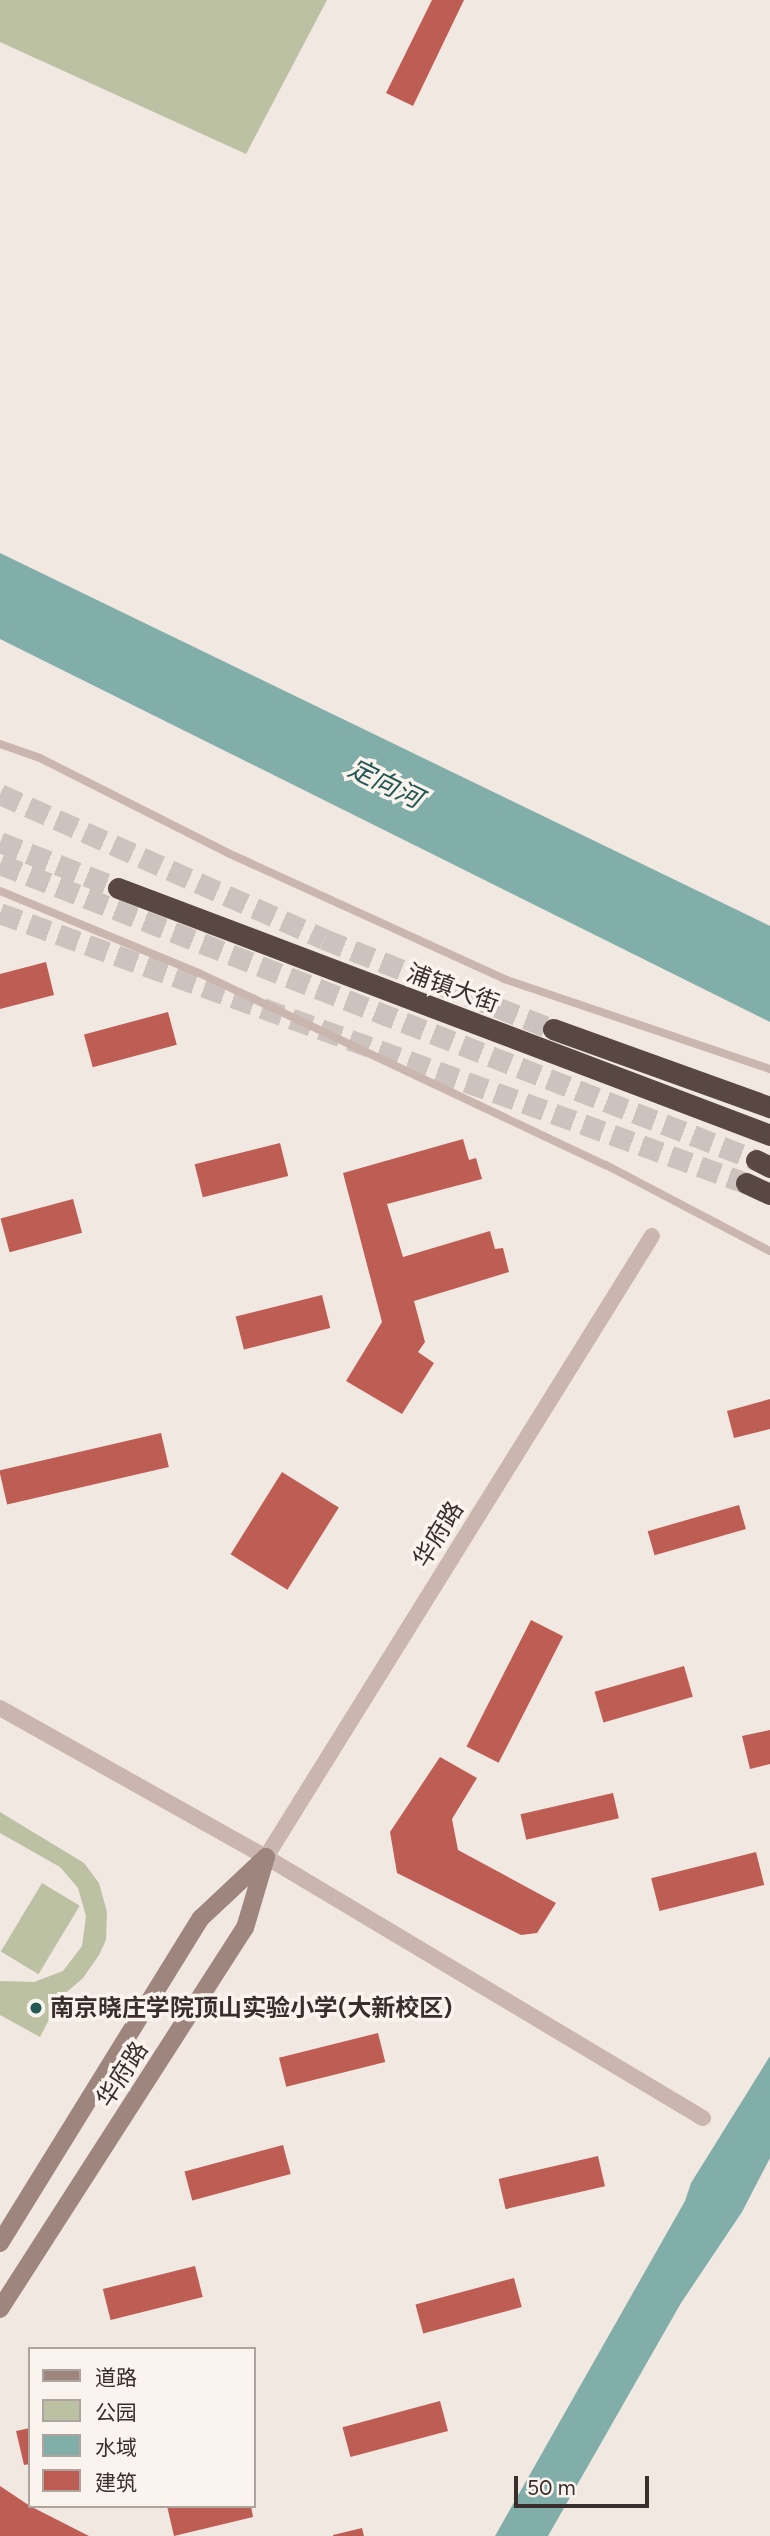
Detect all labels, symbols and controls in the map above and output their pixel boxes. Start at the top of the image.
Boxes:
water label: 定向河 [343,753,427,815]
street label: 浦镇大街 [403,958,503,1018]
street label: 华府路 [407,1496,469,1572]
place label: 南京晓庄学院顶山实验小学(大新校区) [50,1994,452,2022]
marker: 南京晓庄学院顶山实验小学(大新校区) [28,2000,44,2016]
street label: 华府路 [90,2036,154,2112]
legend [28,2347,256,2508]
text: 道路 [95,2365,137,2390]
text: 公园 [95,2400,137,2425]
text: 水域 [95,2435,137,2460]
scale bar [518,2462,653,2506]
text: 建筑 [95,2470,137,2495]
text: 50 m [527,2475,576,2500]

